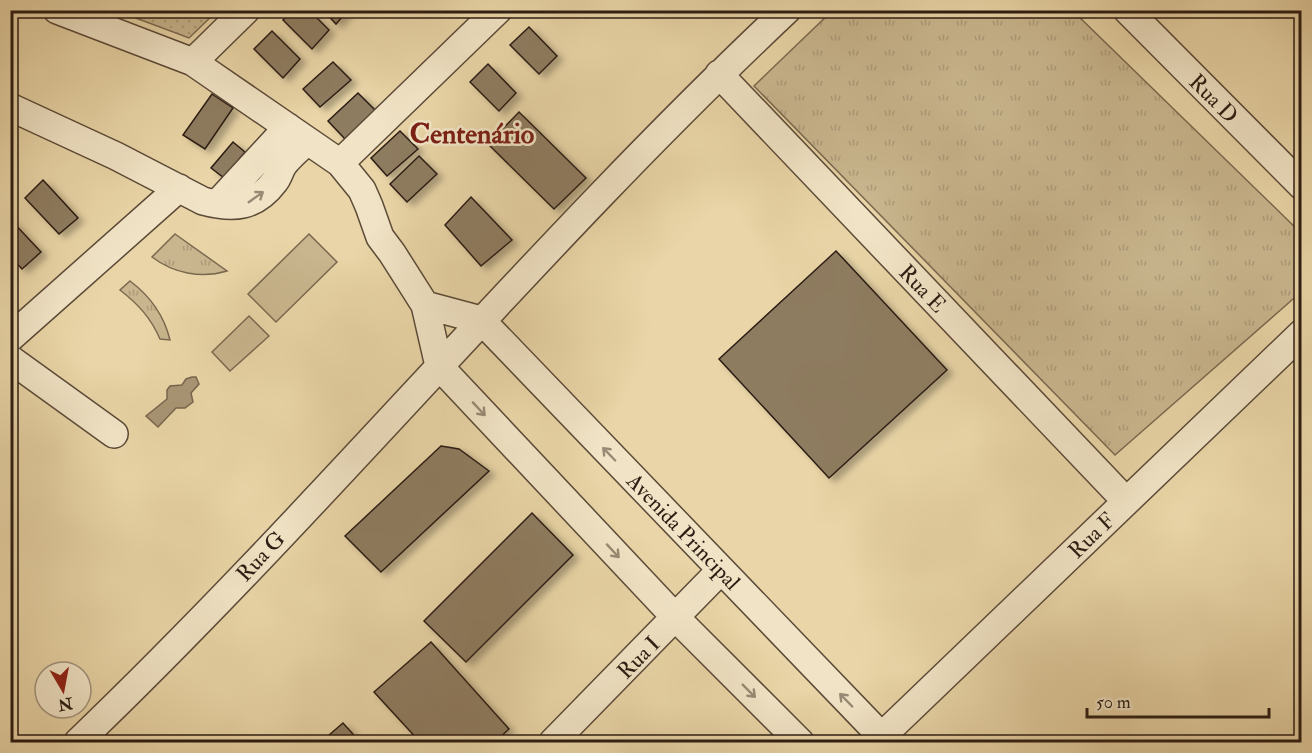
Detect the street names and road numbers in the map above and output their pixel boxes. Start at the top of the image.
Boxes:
street label: Rua D [1183,68,1244,129]
street label: Rua E [893,259,952,319]
street label: Avenida Principal [619,467,746,597]
street label: Rua F [1062,507,1121,565]
street label: Rua G [230,526,291,588]
street label: Rua I [611,630,666,685]

